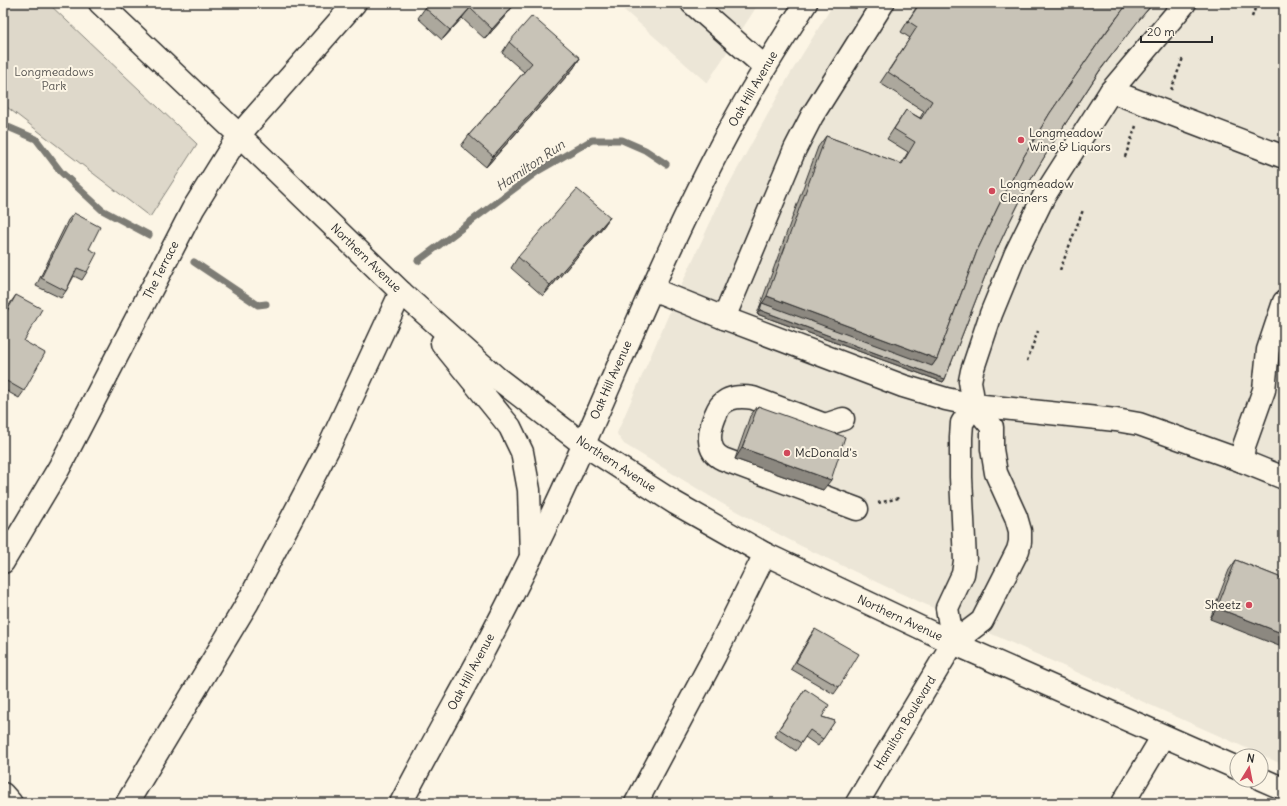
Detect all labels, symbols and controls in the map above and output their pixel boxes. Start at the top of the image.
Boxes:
scale bar [1141,18,1212,44]
text: 20 m [1147,24,1175,39]
street label: Oak Hill Avenue [725,48,780,129]
park label: Longmeadows Park [14,64,94,93]
place label: Longmeadow Wine & Liquors [1029,125,1111,154]
marker: Longmeadow Wine & Liquors [1016,135,1026,145]
water label: Hamilton Run [493,136,568,195]
place label: Longmeadow Cleaners [1000,176,1074,205]
marker: Longmeadow Cleaners [987,186,997,196]
street label: Northern Avenue [328,220,405,295]
street label: The Terrace [140,238,182,301]
street label: Oak Hill Avenue [586,338,635,422]
street label: Northern Avenue [574,432,659,495]
place label: McDonald's [795,445,857,460]
marker: McDonald's [782,448,792,458]
street label: Northern Avenue [855,591,945,644]
place label: Sheetz [1205,597,1241,612]
marker: Sheetz [1244,600,1254,610]
street label: Oak Hill Avenue [444,631,497,713]
street label: Hamilton Boulevard [871,673,939,773]
north arrow [1229,748,1269,788]
text: N [1246,751,1256,766]

